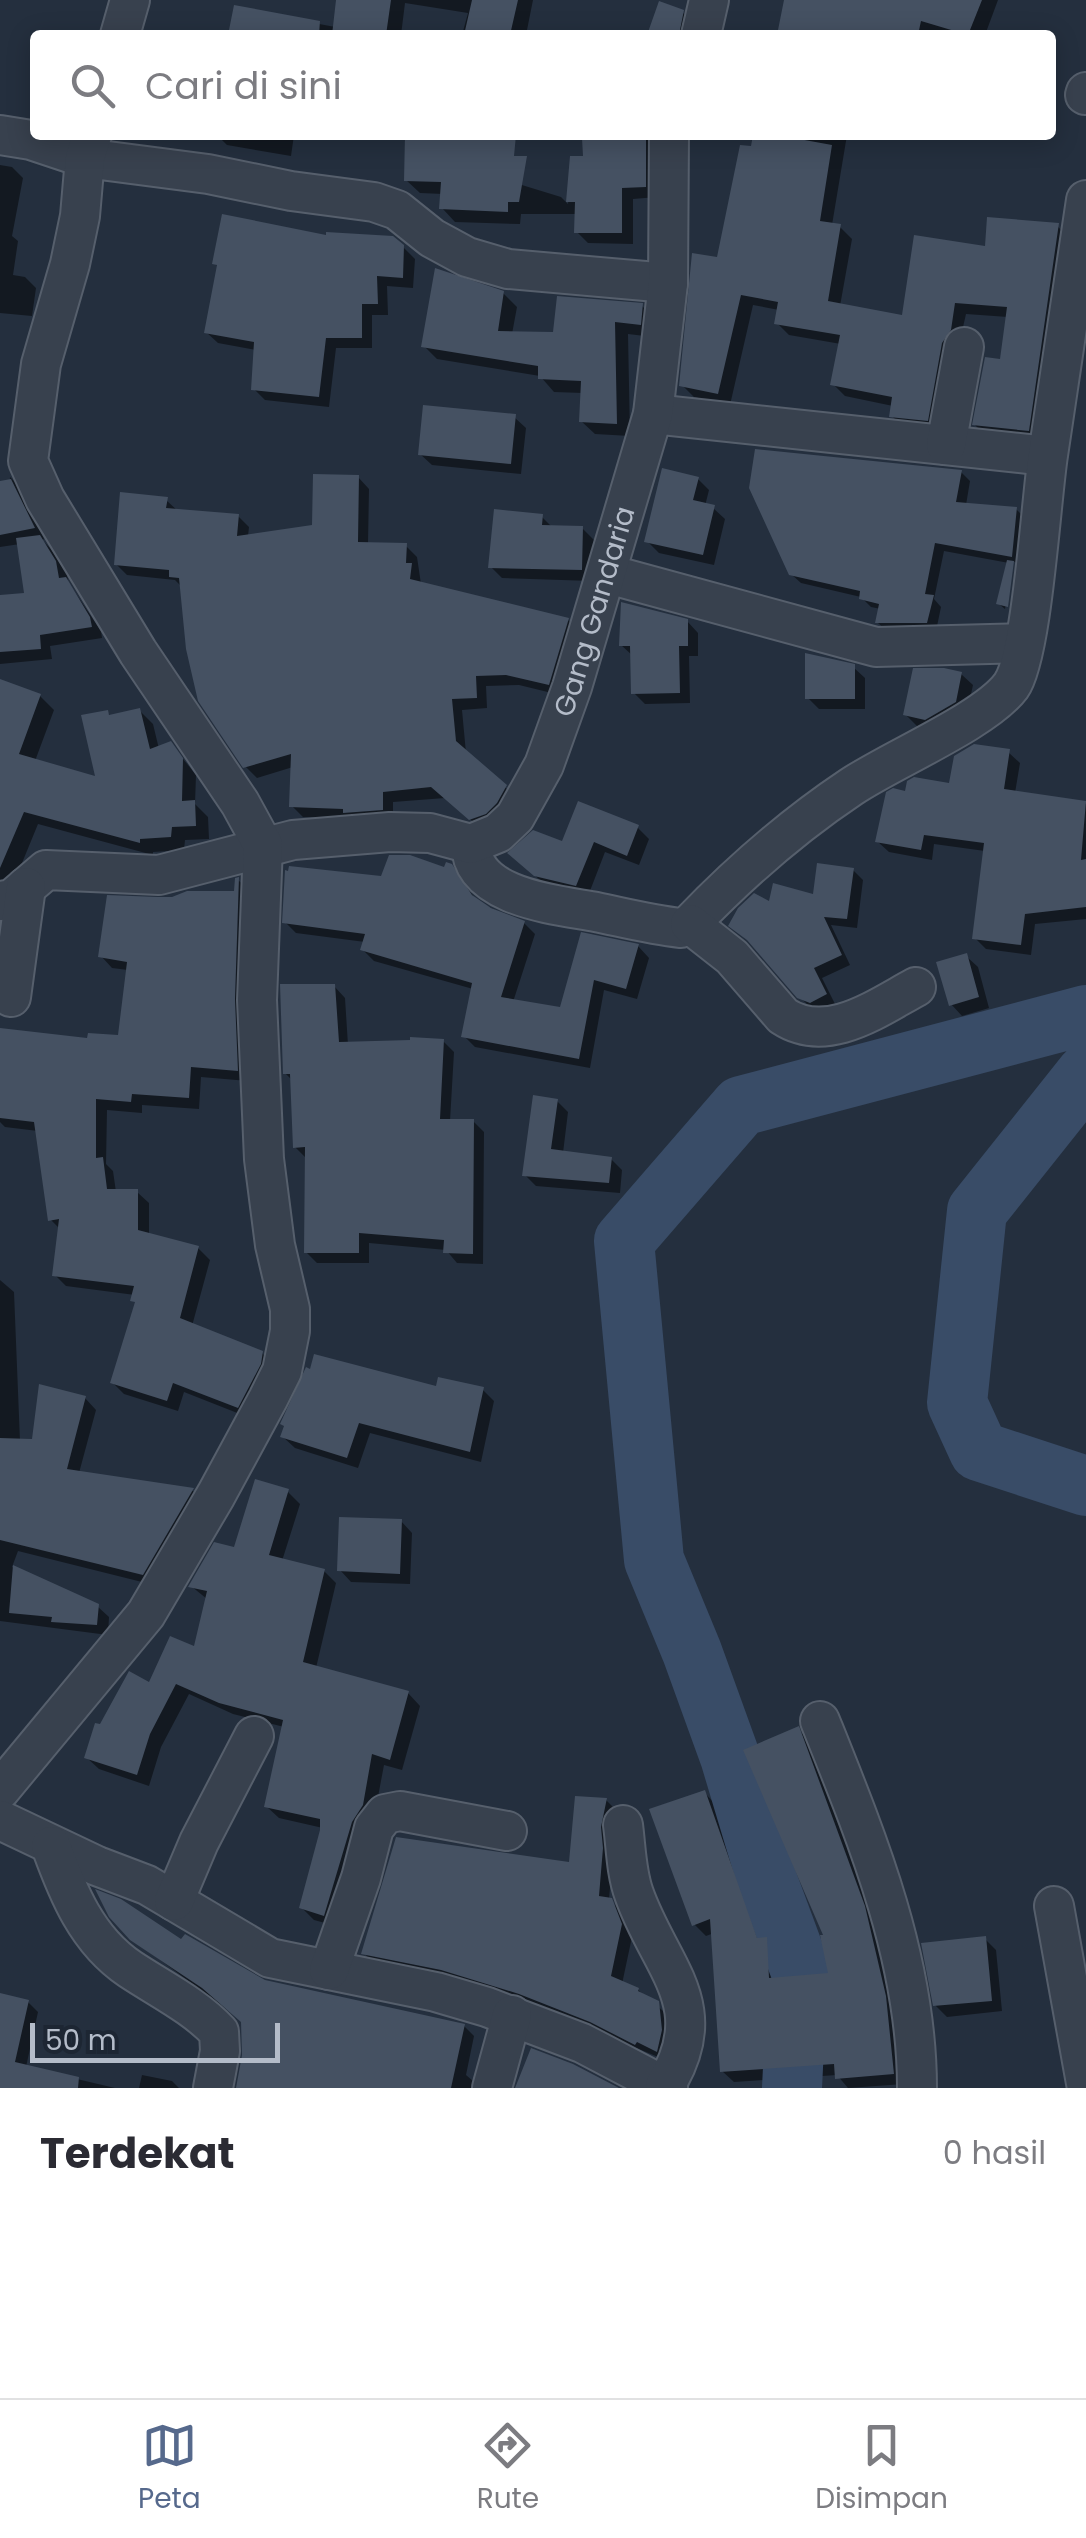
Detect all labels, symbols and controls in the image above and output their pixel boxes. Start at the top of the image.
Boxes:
search box [30,30,1056,140]
icon: search [65,58,120,113]
text: Cari di sini [145,59,342,112]
street label: Gang Gandaria [543,501,644,722]
scale bar [30,2018,280,2062]
text: 50 m [45,2021,116,2060]
text: Terdekat [40,2124,235,2183]
text: 0 hasil [943,2130,1046,2175]
tab: Peta [138,2418,201,2520]
tab: Rute [477,2418,539,2520]
tab: Disimpan [815,2418,948,2520]

